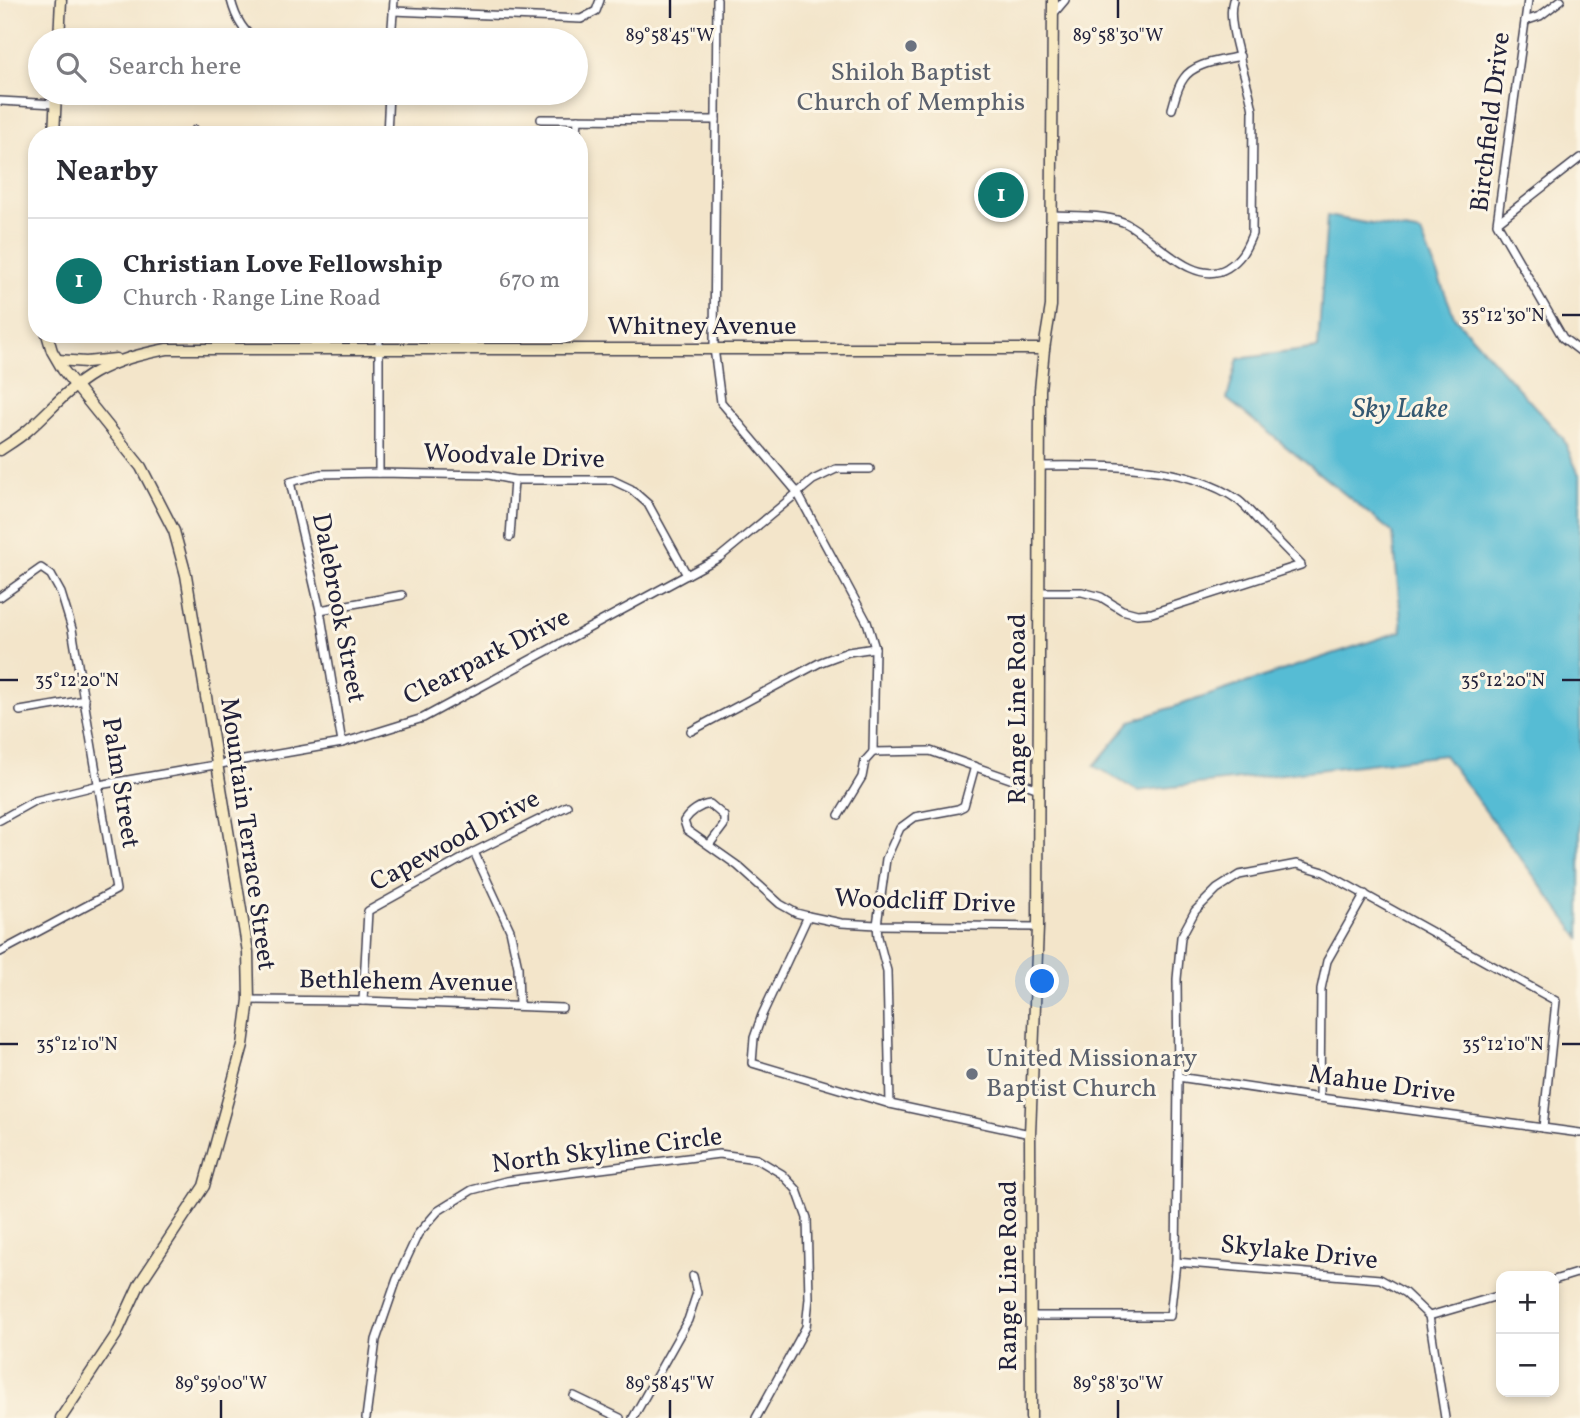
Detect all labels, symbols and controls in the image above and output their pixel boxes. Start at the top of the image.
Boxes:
text: 89°58'45"W [626,24,714,49]
text: 89°58'30"W [1073,24,1163,49]
search box [28,28,588,105]
street label: Birchfield Drive [1462,30,1520,214]
marker: Shiloh Baptist Church of Memphis [903,38,919,54]
icon: search [52,48,90,86]
text: Search here [108,49,241,85]
place label: Shiloh Baptist Church of Memphis [797,55,1025,121]
text: Nearby [56,151,158,193]
pin: 1 [978,169,1024,221]
text: Christian Love Fellowship [123,247,443,283]
text: 1 [74,265,84,297]
text: 670 m [499,265,560,297]
text: Church · Range Line Road [123,283,381,315]
text: 35°12'30"N [1461,304,1545,329]
street label: Whitney Avenue [607,309,797,345]
water label: Sky Lake [1352,390,1448,429]
street label: Woodvale Drive [423,436,605,478]
street label: Dalebrook Street [302,510,374,706]
street label: Clearpark Drive [398,600,576,714]
street label: Range Line Road [1000,613,1036,805]
text: 35°12'20"N [35,669,119,694]
text: 35°12'20"N [1461,669,1545,694]
street label: Mountain Terrace Street [210,695,284,973]
street label: Palm Street [92,715,148,851]
street label: Capewood Drive [364,781,546,901]
street label: Woodcliff Drive [834,881,1016,923]
street label: Bethlehem Avenue [299,962,513,1002]
your location [1025,964,1059,998]
text: 35°12'10"N [36,1033,118,1058]
text: 35°12'10"N [1462,1033,1544,1058]
place label: United Missionary Baptist Church [986,1041,1197,1107]
street label: Mahue Drive [1306,1057,1458,1113]
marker: United Missionary Baptist Church [964,1066,980,1082]
street label: North Skyline Circle [490,1119,724,1183]
street label: Range Line Road [991,1180,1027,1372]
street label: Skylake Drive [1218,1227,1380,1279]
map controls [1496,1271,1559,1397]
button: + [1496,1271,1559,1334]
button: − [1496,1334,1559,1397]
text: 89°59'00"W [175,1372,267,1397]
text: 89°58'45"W [626,1372,714,1397]
text: 89°58'30"W [1073,1372,1163,1397]

